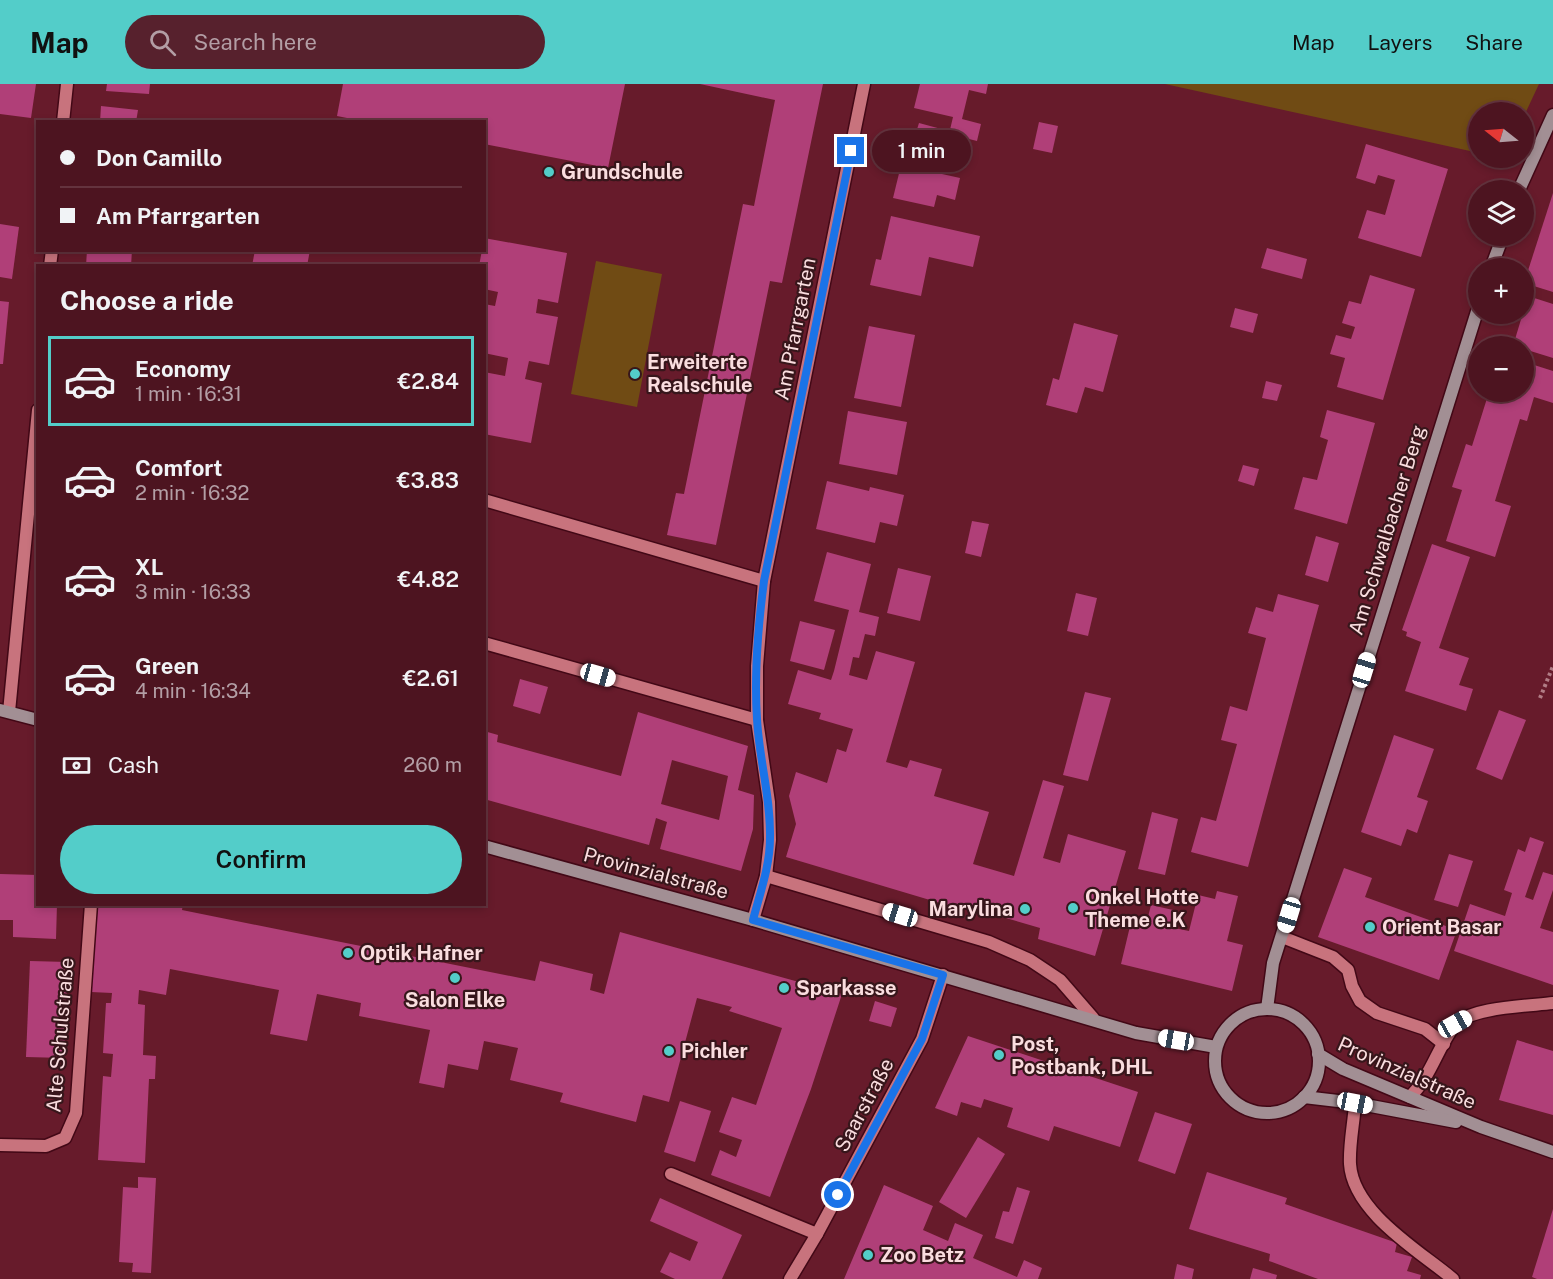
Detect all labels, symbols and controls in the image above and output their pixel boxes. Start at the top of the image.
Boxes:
search box [125,15,545,69]
text: Map [30,26,89,59]
icon: search [146,26,179,59]
text: Search here [194,29,317,55]
text: Map [1292,30,1335,55]
text: Layers [1368,30,1432,55]
text: Share [1465,30,1523,55]
north arrow [1468,102,1534,168]
map controls [1468,102,1534,402]
callout: 1 min [872,130,971,172]
route end [837,137,864,164]
text: 1 min [898,139,945,163]
text: Don Camillo [96,145,222,171]
place label: Grundschule [561,160,683,184]
marker: Grundschule [542,165,556,179]
button: layers [1468,180,1534,246]
text: Am Pfarrgarten [96,203,260,229]
street label: Am Pfarrgarten [769,256,821,402]
button: + [1468,258,1534,324]
text: Choose a ride [60,284,234,316]
button: − [1468,336,1534,402]
place label: Erweiterte Realschule [647,350,752,397]
icon: car [63,354,117,408]
text: Economy [135,356,231,382]
marker: Erweiterte Realschule [628,367,642,381]
text: €2.84 [397,368,459,394]
text: 1 min · 16:31 [135,382,242,406]
street label: Am Schwalbacher Berg [1344,422,1430,638]
icon: car [63,453,117,507]
text: Comfort [135,455,222,481]
text: €3.83 [397,467,459,493]
text: 2 min · 16:32 [135,481,250,505]
icon: car [63,552,117,606]
text: XL [135,554,163,580]
text: €4.82 [397,566,459,592]
text: 3 min · 16:33 [135,580,251,604]
car [1350,650,1378,690]
icon: car [63,651,117,705]
text: Green [135,653,199,679]
car [578,661,618,689]
text: €2.61 [403,665,459,691]
text: 4 min · 16:34 [135,679,251,703]
icon: cash [60,749,93,782]
text: Cash [108,752,159,778]
text: 260 m [403,753,462,777]
button: Confirm [60,825,462,894]
street label: Provinzialstraße [581,842,731,904]
place label: Onkel Hotte Theme e.K [1085,885,1199,932]
car [1275,895,1303,935]
place label: Marylina [929,897,1013,921]
car [880,901,920,929]
marker: Onkel Hotte Theme e.K [1066,901,1080,915]
marker: Marylina [1018,902,1032,916]
place label: Orient Basar [1382,915,1501,939]
marker: Orient Basar [1363,920,1377,934]
place label: Optik Hafner [360,941,483,965]
marker: Optik Hafner [341,946,355,960]
street label: Alte Schulstraße [41,956,79,1114]
marker: Salon Elke [448,971,462,985]
place label: Sparkasse [796,976,897,1000]
marker: Sparkasse [777,981,791,995]
place label: Salon Elke [405,988,505,1012]
car [1435,1007,1475,1041]
car [1157,1028,1195,1052]
place label: Post, Postbank, DHL [1011,1032,1152,1079]
street label: Provinzialstraße [1334,1032,1480,1114]
place label: Pichler [681,1039,748,1063]
marker: Pichler [662,1044,676,1058]
marker: Post, Postbank, DHL [992,1048,1006,1062]
street label: Saarstraße [829,1054,899,1156]
car [1336,1091,1374,1115]
route start [824,1181,851,1208]
place label: Zoo Betz [880,1243,964,1267]
marker: Zoo Betz [861,1248,875,1262]

